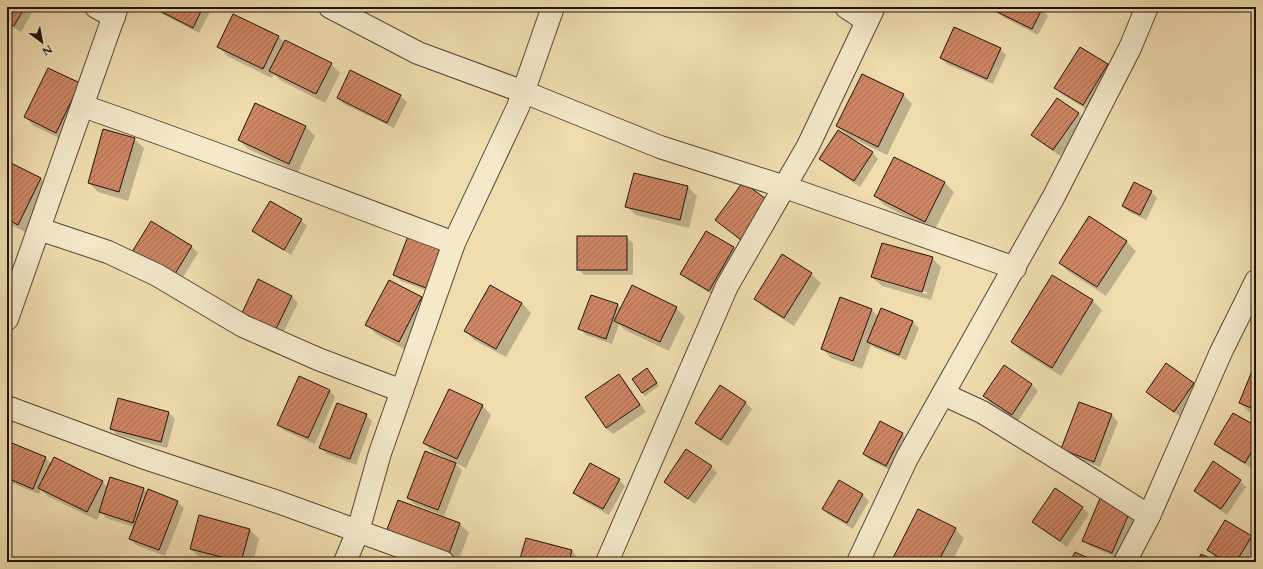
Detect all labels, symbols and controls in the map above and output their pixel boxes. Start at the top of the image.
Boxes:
north arrow [22,22,62,62]
text: N [39,41,55,59]

